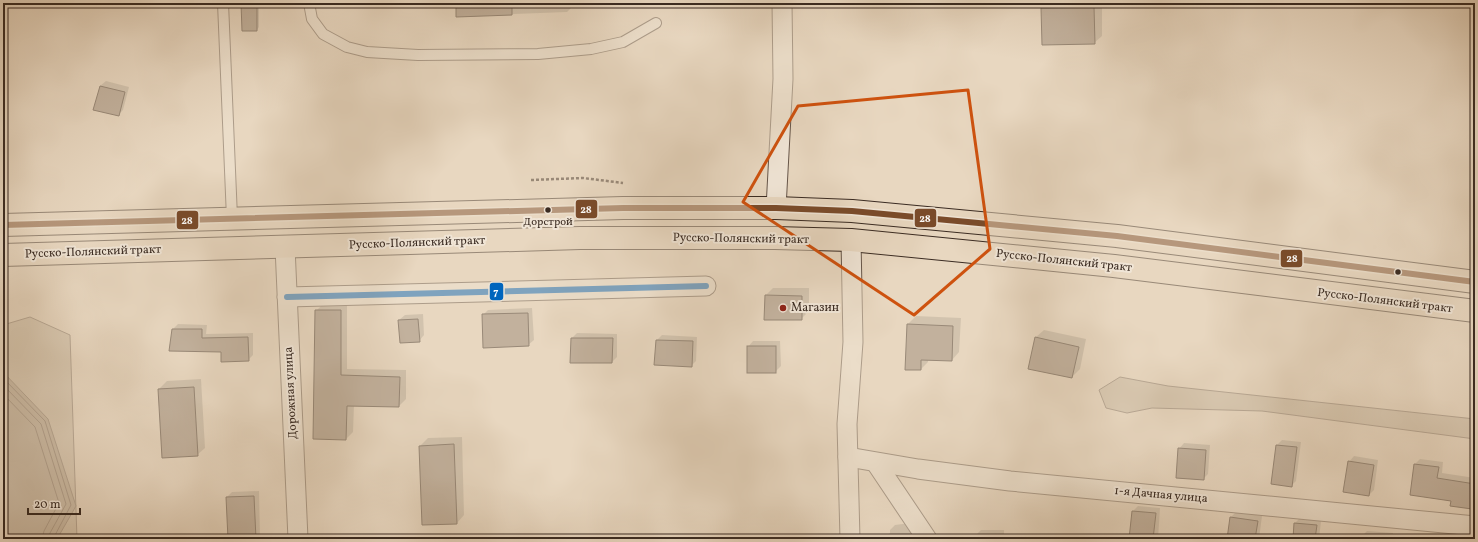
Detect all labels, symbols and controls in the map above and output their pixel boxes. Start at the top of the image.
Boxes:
line badge: 28 [575,199,598,219]
text: 28 [580,203,592,218]
marker: Дорстрой [543,205,553,215]
line badge: 28 [914,208,937,228]
line badge: 28 [176,210,199,230]
text: 28 [919,212,931,227]
text: 28 [181,214,193,229]
place label: Дорстрой [523,215,573,230]
street label: Русско-Полянский тракт [673,230,809,248]
street label: Русско-Полянский тракт [349,233,485,253]
street label: Русско-Полянский тракт [25,242,161,262]
street label: Русско-Полянский тракт [995,246,1133,276]
line badge: 28 [1280,249,1303,268]
text: 28 [1286,252,1298,267]
unlabelled marker [1393,267,1403,277]
line badge: 7 [489,282,504,301]
text: 7 [493,285,499,300]
street label: Русско-Полянский тракт [1316,285,1454,317]
place label: Магазин [791,300,839,316]
marker: Магазин [778,303,788,313]
street label: Дорожная улица [281,346,301,440]
street label: 1-я Дачная улица [1114,483,1208,507]
scale bar [28,490,80,516]
text: 20 m [34,497,61,513]

